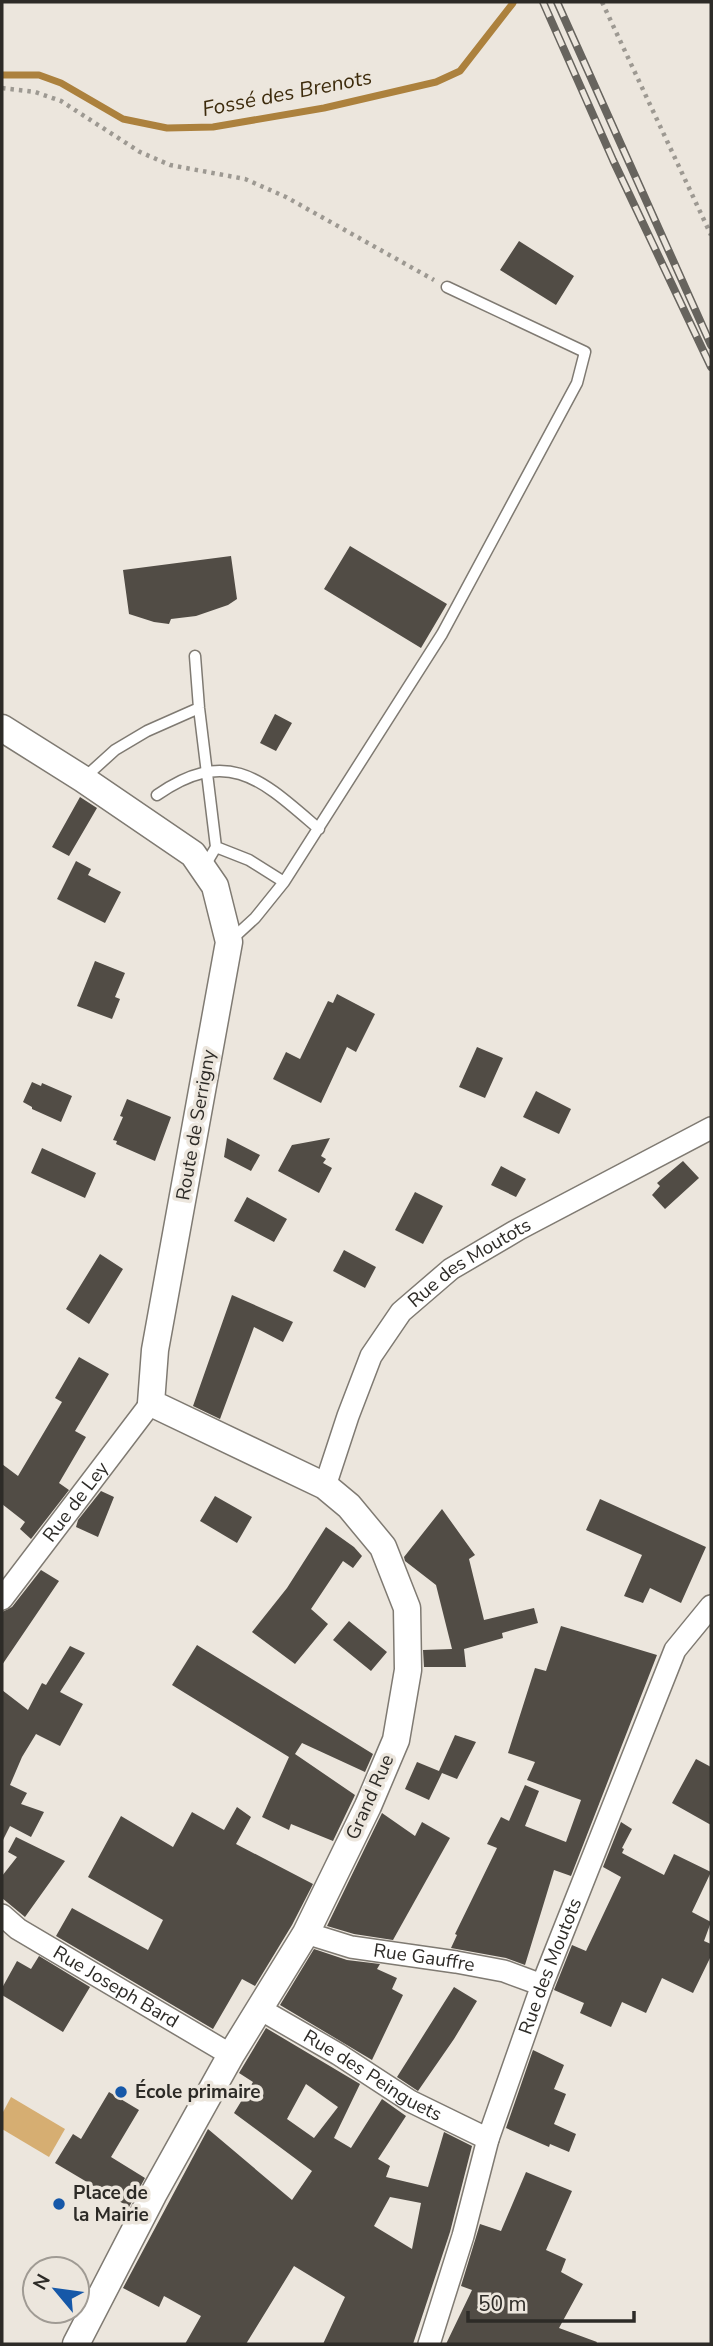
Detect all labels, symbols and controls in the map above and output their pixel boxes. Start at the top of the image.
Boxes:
water label: Fossé des Brenots [200,63,374,123]
street label: Route de Serrigny [170,1047,222,1202]
street label: Rue des Moutots [402,1212,536,1313]
street label: Rue de Ley [37,1456,115,1547]
street label: Grand Rue [340,1750,400,1844]
street label: Rue des Moutots [513,1894,588,2038]
street label: Rue Gauffre [372,1937,477,1978]
street label: Rue Joseph Bard [48,1940,184,2034]
street label: Rue des Peinguets [298,2024,446,2128]
place label: École primaire [135,2079,261,2105]
marker: École primaire [113,2084,129,2100]
place label: Place de la Mairie [73,2180,149,2228]
marker: Place de la Mairie [51,2196,67,2212]
north arrow [21,2255,91,2325]
text: N [27,2270,57,2295]
scale bar [468,2280,634,2324]
text: 50 m [478,2290,527,2318]

